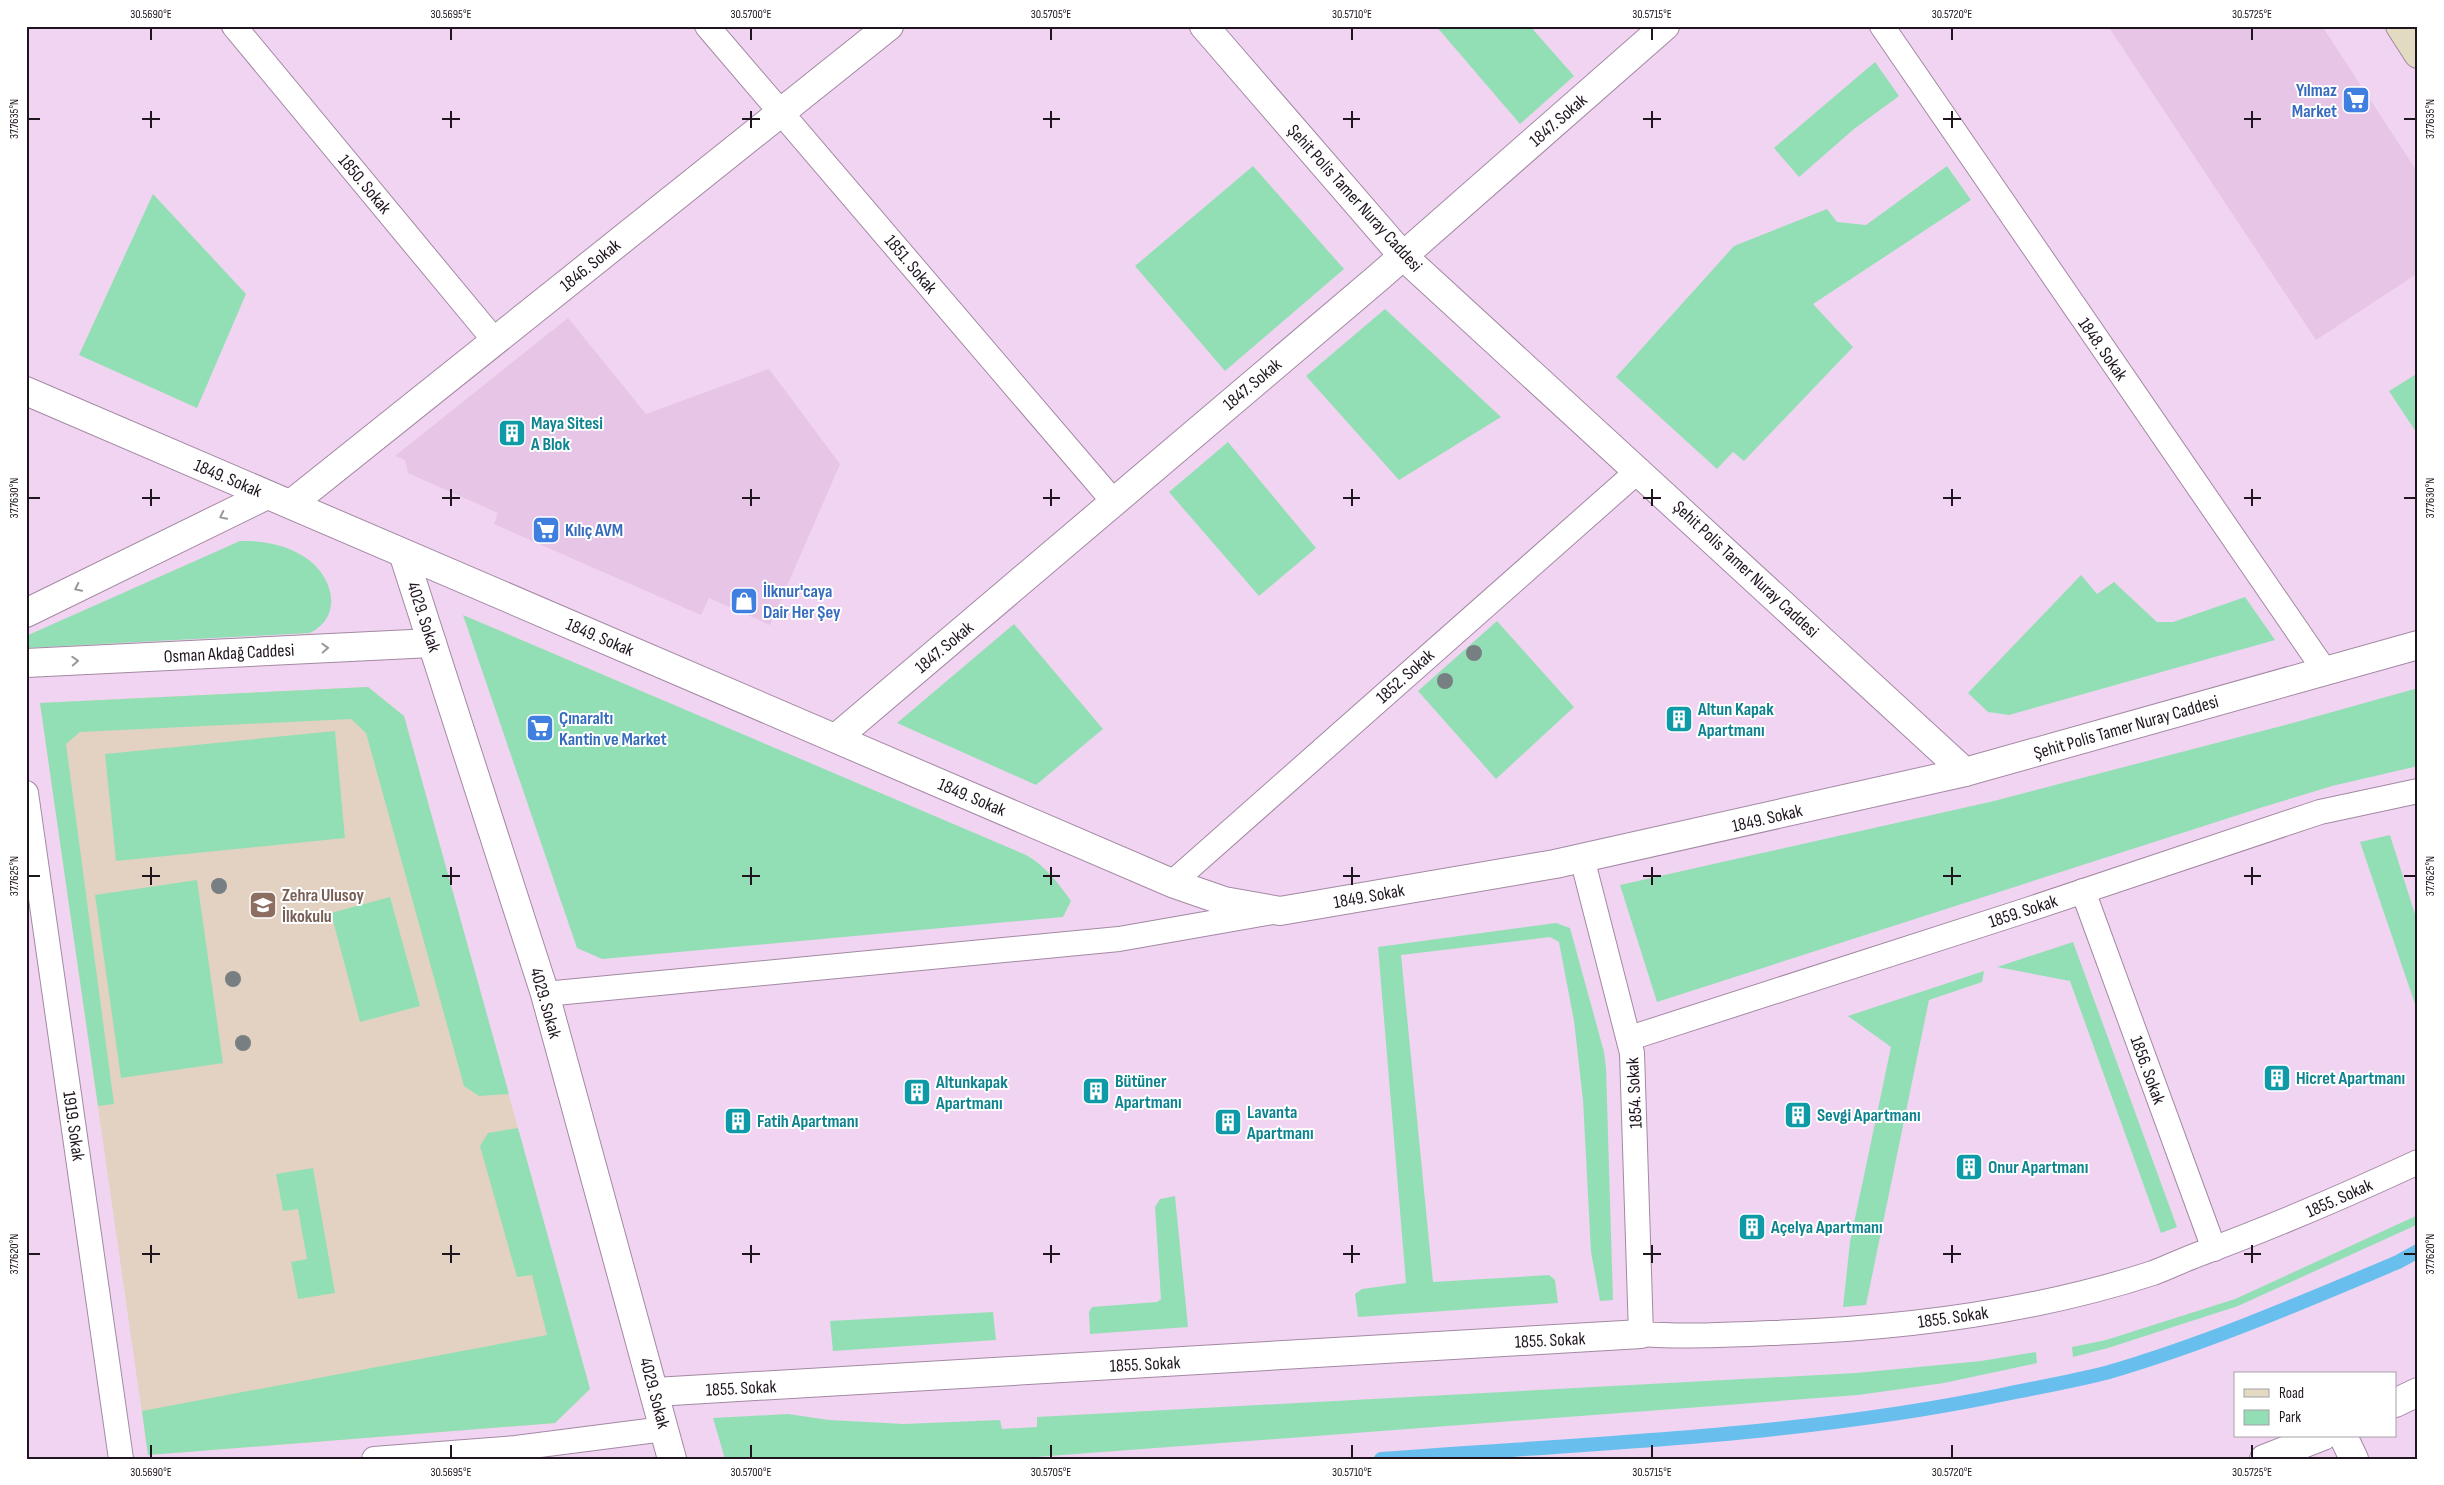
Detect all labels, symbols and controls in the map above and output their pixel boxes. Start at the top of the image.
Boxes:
text: 30.5690°E [130,7,172,22]
text: 30.5695°E [431,7,471,22]
text: 30.5700°E [731,7,772,22]
text: 30.5705°E [1031,7,1071,22]
text: 30.5710°E [1332,7,1372,22]
text: 30.5715°E [1632,7,1672,22]
text: 30.5720°E [1932,7,1972,22]
text: 30.5725°E [2232,7,2272,22]
place label: Yılmaz Market [2292,80,2337,122]
supermarket icon: Yılmaz Market [2341,85,2371,115]
street label: 1847. Sokak [1525,90,1592,151]
text: 37.7635°N [7,99,22,139]
text: 37.7635°N [2423,99,2438,139]
street label: Şehit Polis Tamer Nuray Caddesi [1283,120,1426,276]
street label: 1850. Sokak [334,150,396,218]
street label: 1851. Sokak [880,231,941,298]
street label: 1846. Sokak [556,235,625,296]
street label: 1848. Sokak [2073,314,2132,385]
street label: 1847. Sokak [1219,354,1286,415]
place label: Maya Sitesi A Blok [530,413,603,455]
building icon: Maya Sitesi A Blok [497,418,527,448]
street label: 1849. Sokak [191,455,265,502]
text: 37.7630°N [7,478,22,518]
text: 37.7630°N [2423,478,2438,518]
street label: Şehit Polis Tamer Nuray Caddesi [1669,496,1823,642]
one-way arrow [220,510,229,520]
supermarket icon: Kılıç AVM [531,515,561,545]
place label: Kılıç AVM [565,520,623,541]
street label: 4029. Sokak [402,579,445,655]
one-way arrow [74,581,83,591]
place label: İlknur'caya Dair Her Şey [763,581,841,623]
shop icon: İlknur'caya Dair Her Şey [729,586,759,616]
street label: 1849. Sokak [563,614,637,661]
street label: 1847. Sokak [911,617,978,678]
street label: Osman Akdağ Caddesi [163,640,295,667]
one-way arrow [321,642,329,653]
street label: 1852. Sokak [1372,645,1439,708]
one-way arrow [71,655,79,666]
street label: Şehit Polis Tamer Nuray Caddesi [2031,691,2221,764]
place label: Altun Kapak Apartmanı [1697,699,1774,741]
building icon: Altun Kapak Apartmanı [1664,704,1694,734]
place label: Çınaraltı Kantin ve Market [559,708,667,750]
supermarket icon: Çınaraltı Kantin ve Market [525,713,555,743]
street label: 1849. Sokak [935,774,1009,821]
street label: 1849. Sokak [1730,800,1805,837]
text: 37.7625°N [7,856,22,896]
text: 37.7625°N [2423,856,2438,896]
street label: 1849. Sokak [1332,880,1406,913]
place label: Zehra Ulusoy İlkokulu [282,885,364,927]
school or university icon: Zehra Ulusoy İlkokulu [248,890,278,920]
street label: 1859. Sokak [1986,890,2060,932]
street label: 4029. Sokak [525,965,566,1041]
street label: 1856. Sokak [2126,1033,2170,1107]
street label: 1854. Sokak [1622,1057,1647,1129]
building icon: Hicret Apartmanı [2262,1063,2292,1093]
place label: Hicret Apartmanı [2296,1068,2405,1089]
place label: Bütüner Apartmanı [1114,1071,1182,1113]
place label: Altunkapak Apartmanı [935,1072,1008,1114]
building icon: Bütüner Apartmanı [1081,1076,1111,1106]
building icon: Altunkapak Apartmanı [902,1077,932,1107]
street label: 1919. Sokak [58,1090,89,1162]
building icon: Sevgi Apartmanı [1783,1100,1813,1130]
place label: Lavanta Apartmanı [1246,1102,1314,1144]
place label: Sevgi Apartmanı [1817,1105,1921,1126]
building icon: Fatih Apartmanı [723,1106,753,1136]
building icon: Lavanta Apartmanı [1213,1107,1243,1137]
place label: Fatih Apartmanı [757,1111,858,1132]
building icon: Onur Apartmanı [1954,1152,1984,1182]
place label: Onur Apartmanı [1988,1157,2088,1178]
street label: 1855. Sokak [2303,1174,2376,1222]
building icon: Açelya Apartmanı [1737,1212,1767,1242]
place label: Açelya Apartmanı [1770,1217,1883,1238]
text: 37.7620°N [7,1234,22,1274]
text: 37.7620°N [2423,1234,2438,1274]
street label: 1855. Sokak [1917,1302,1990,1333]
street label: 1855. Sokak [1514,1328,1586,1353]
street label: 1855. Sokak [1109,1352,1181,1377]
street label: 4029. Sokak [635,1355,674,1431]
legend [2234,1372,2396,1438]
street label: 1855. Sokak [705,1376,777,1401]
text: Road [2279,1384,2304,1403]
text: Park [2279,1408,2301,1427]
text: 30.5690°E [130,1465,172,1480]
text: 30.5695°E [431,1465,471,1480]
text: 30.5700°E [731,1465,772,1480]
text: 30.5705°E [1031,1465,1071,1480]
text: 30.5710°E [1332,1465,1372,1480]
text: 30.5715°E [1632,1465,1672,1480]
text: 30.5720°E [1932,1465,1972,1480]
text: 30.5725°E [2232,1465,2272,1480]

